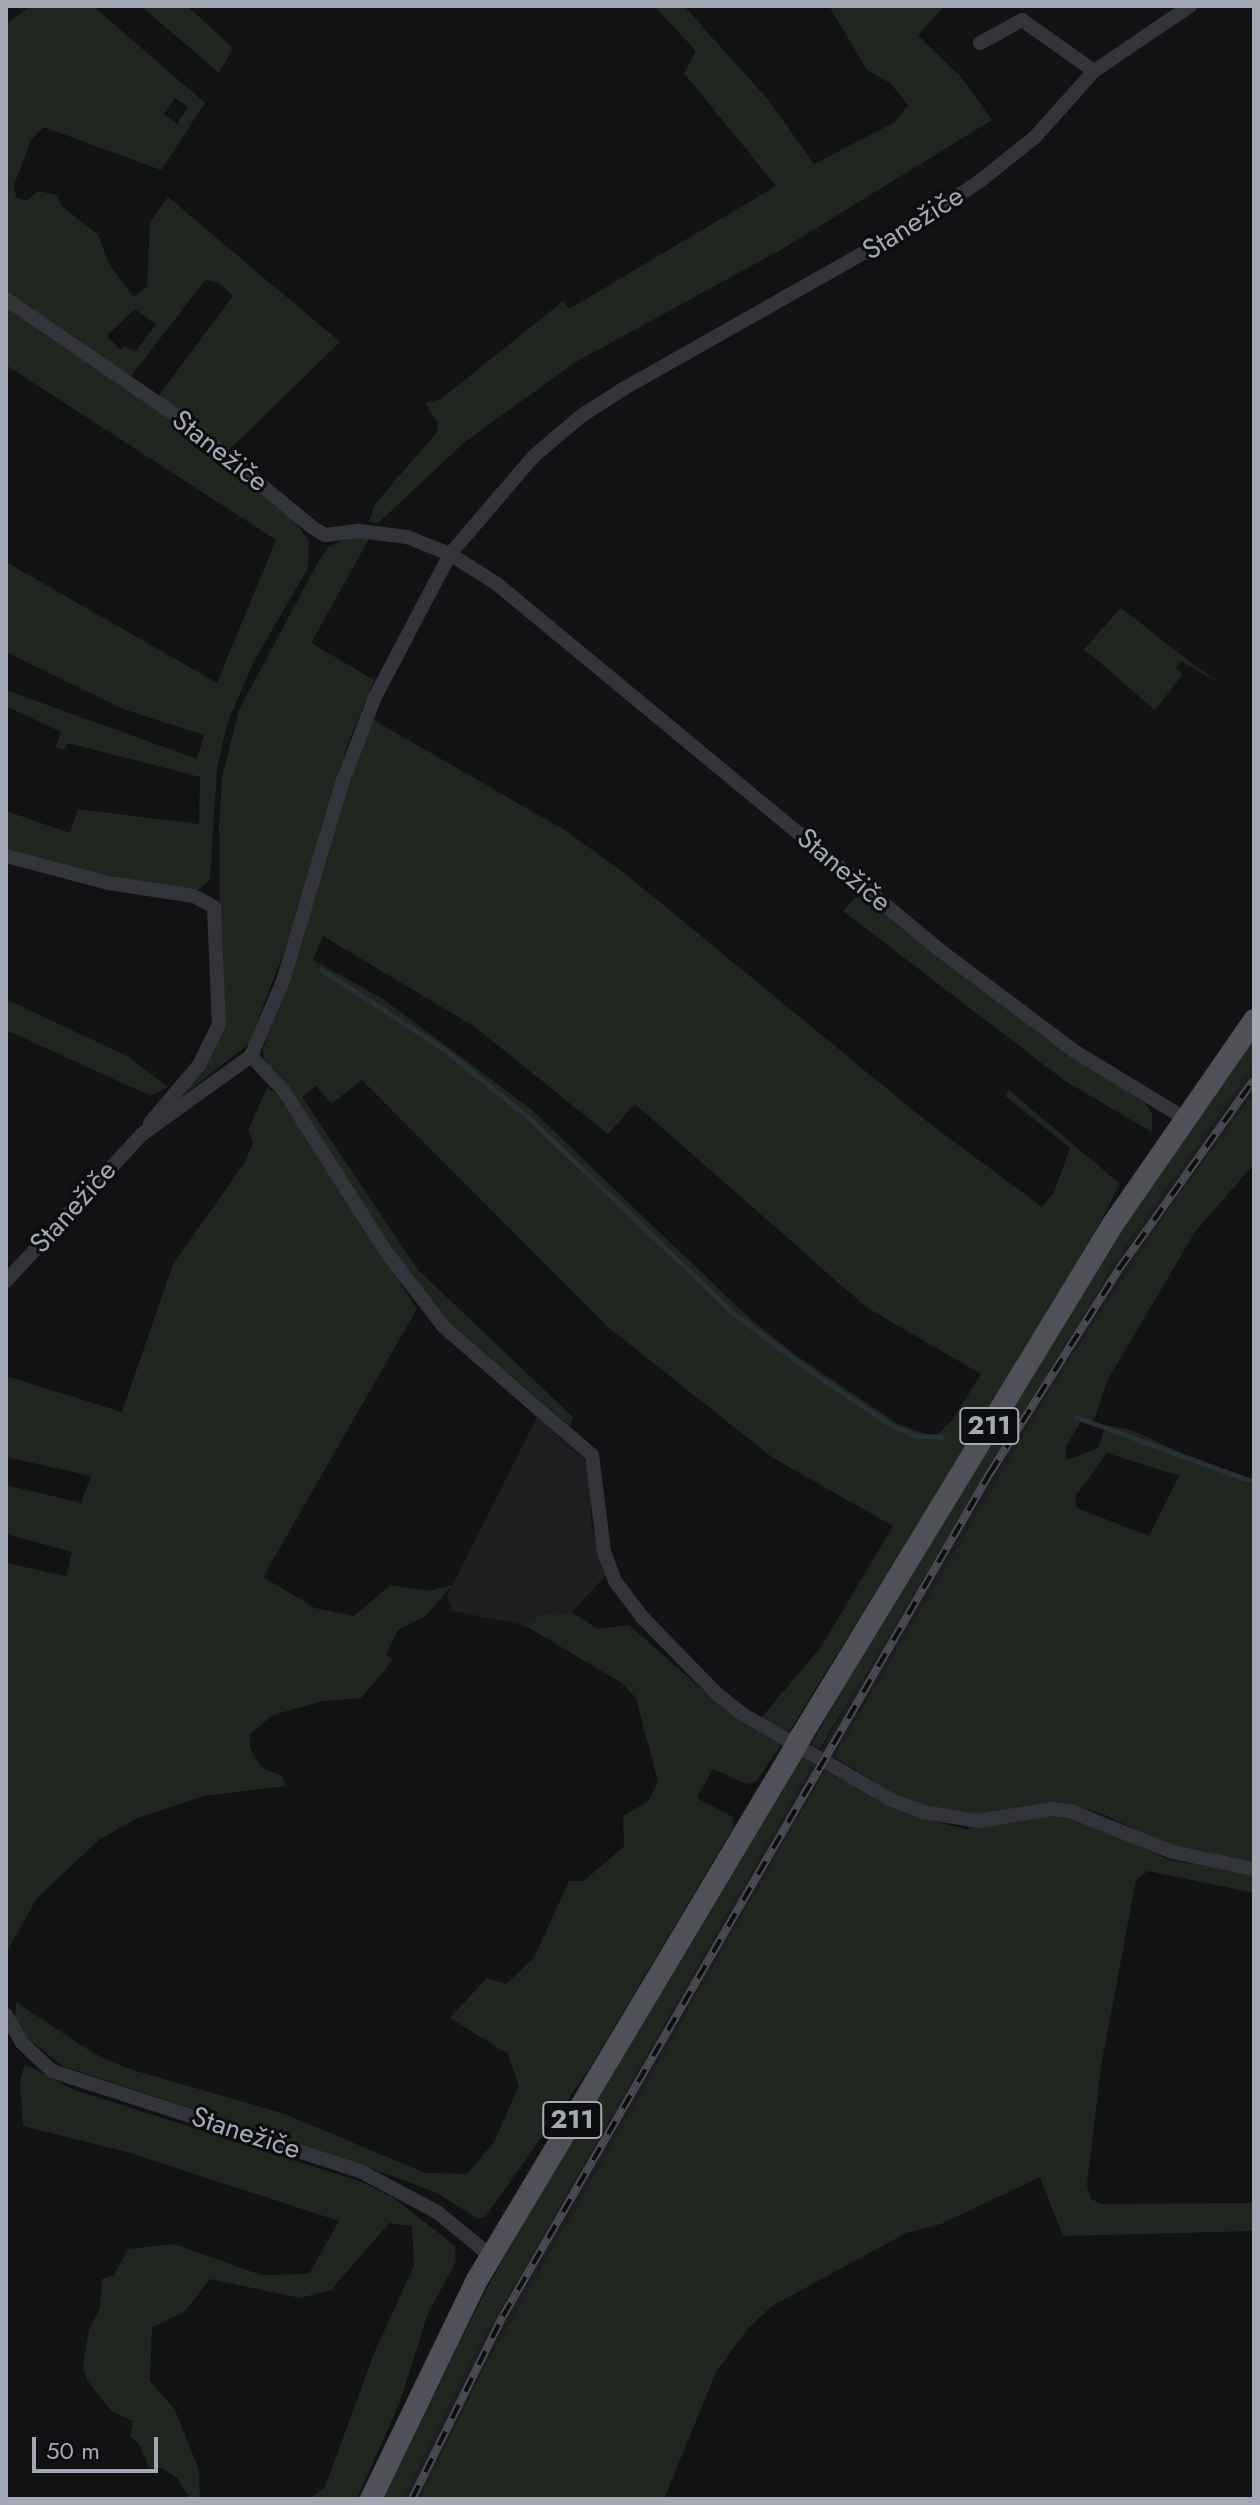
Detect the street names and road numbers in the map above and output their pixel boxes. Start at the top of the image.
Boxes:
street label: Stanežiče [856,179,970,267]
street label: Stanežiče [165,403,275,499]
street label: Stanežiče [790,821,898,919]
street label: Stanežiče [23,1154,123,1260]
road number: 211 [959,1404,1019,1448]
road number: 211 [542,2098,602,2142]
street label: Stanežiče [187,2100,305,2166]

